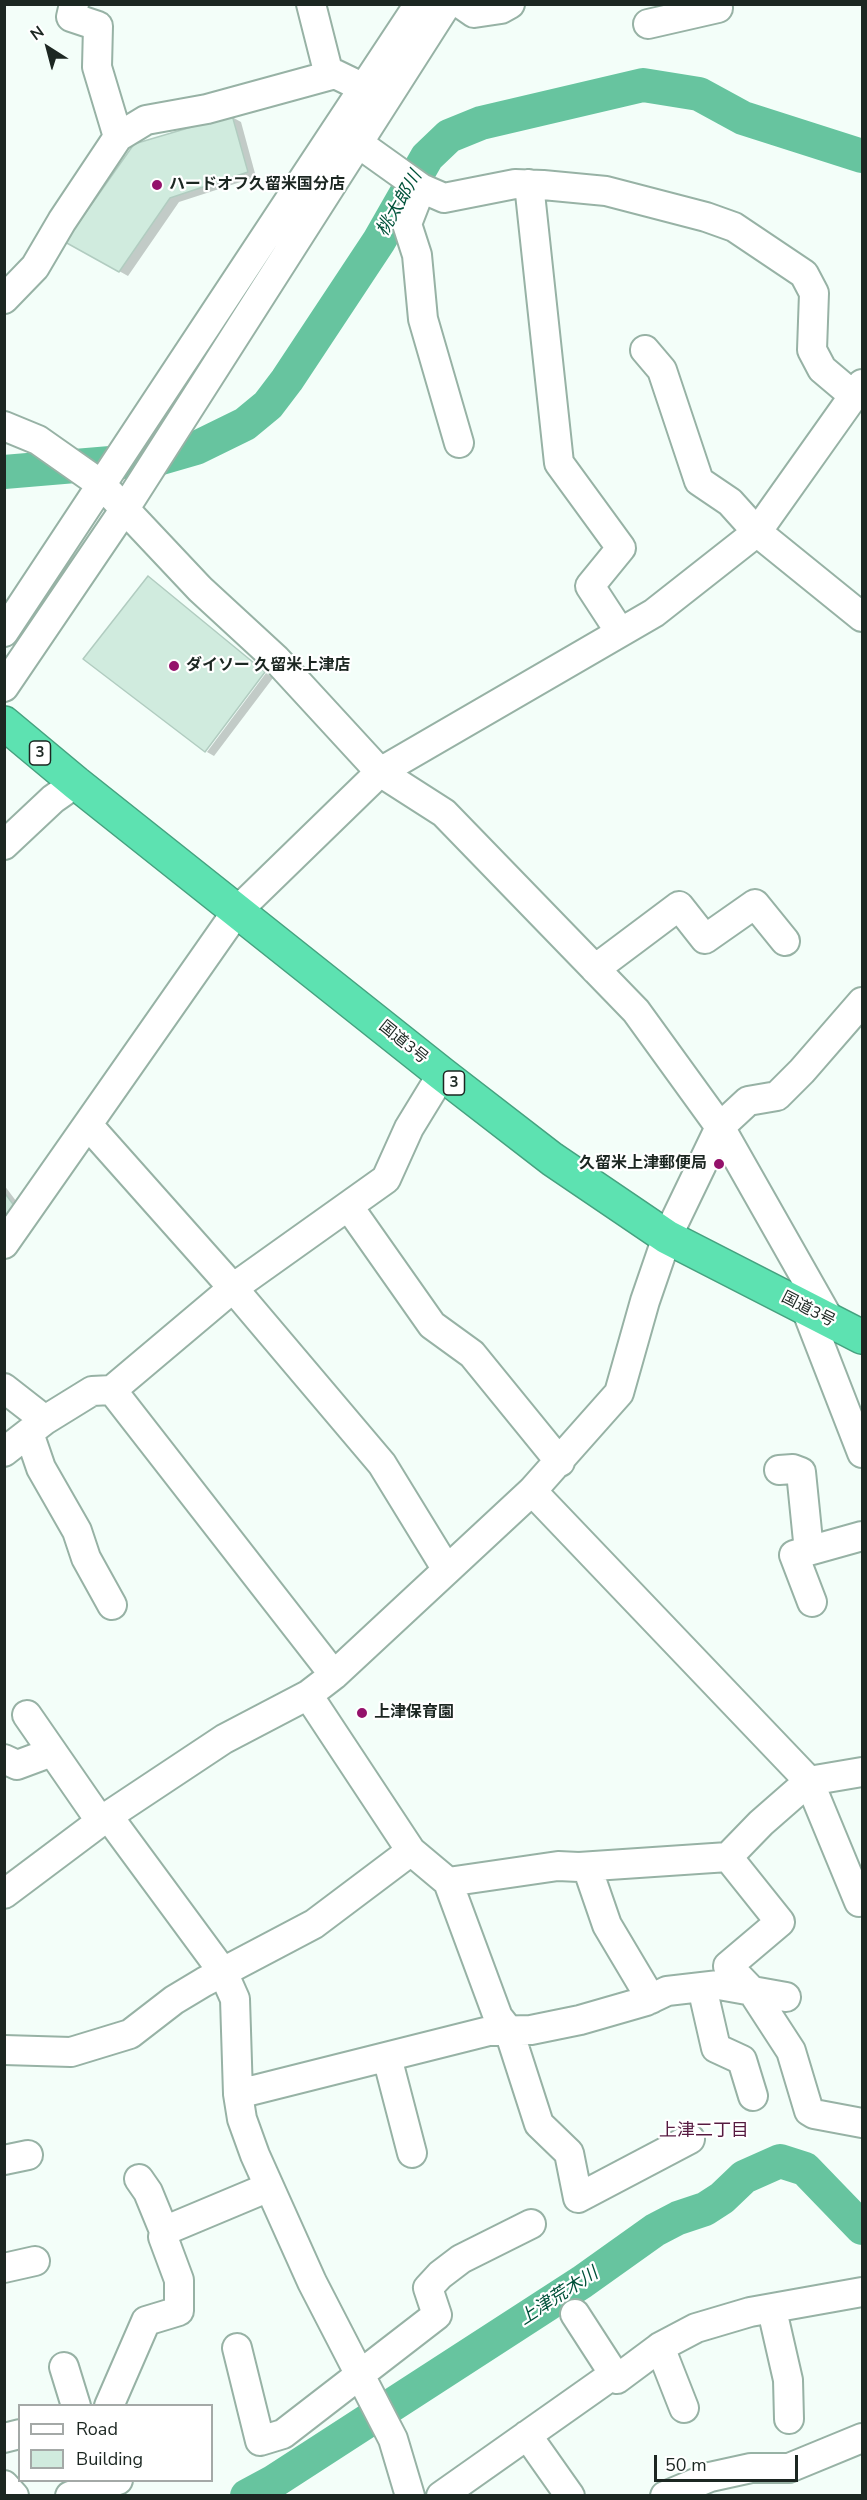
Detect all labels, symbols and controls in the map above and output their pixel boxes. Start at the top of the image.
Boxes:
north arrow [18,18,78,78]
text: N [26,21,49,46]
water label: 桃太郎川 [373,167,427,241]
place label: ハードオフ久留米国分店 [169,175,345,195]
marker: ハードオフ久留米国分店 [150,178,164,192]
place label: ダイソー 久留米上津店 [186,656,350,676]
marker: ダイソー 久留米上津店 [167,659,181,673]
road number: 3 [30,741,51,765]
street label: 国道3号 [375,1017,431,1069]
road number: 3 [444,1071,464,1095]
place label: 久留米上津郵便局 [579,1154,707,1174]
marker: 久留米上津郵便局 [712,1157,726,1171]
street label: 国道3号 [778,1288,838,1332]
place label: 上津保育園 [374,1703,454,1723]
marker: 上津保育園 [355,1706,369,1720]
district label: 上津二丁目 [659,2121,749,2143]
water label: 上津荒木川 [515,2263,603,2331]
legend [18,2404,213,2482]
text: Road [76,2417,118,2441]
scale bar [657,2443,801,2481]
text: Building [76,2447,143,2471]
text: 50 m [665,2453,707,2477]

